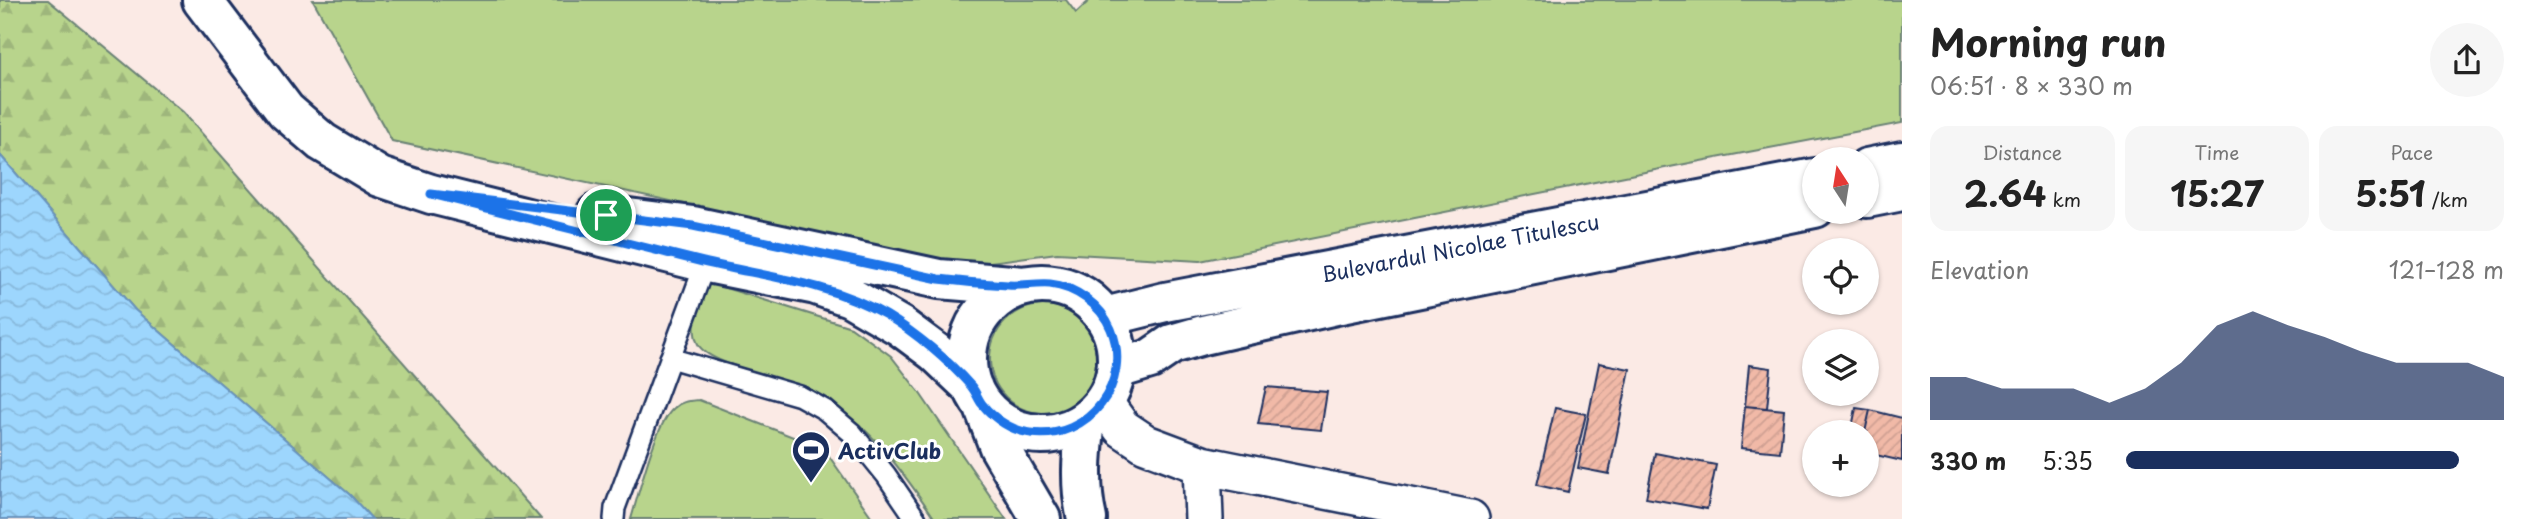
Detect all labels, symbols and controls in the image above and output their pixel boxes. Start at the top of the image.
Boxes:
text: Morning run [1930,13,2166,70]
button: share [2430,23,2504,97]
text: 06:51 · 8 × 330 m [1930,68,2133,103]
text: Distance [1982,138,2062,166]
text: Time [2195,138,2239,166]
text: Pace [2390,138,2433,166]
north arrow [1802,147,1880,224]
map controls [1802,147,1879,497]
text: 2.64 [1964,166,2046,219]
text: 15:27 [2170,166,2264,219]
text: 5:51 [2355,166,2426,219]
pin [576,185,636,245]
text: km [2046,185,2081,213]
text: /km [2426,185,2468,213]
icon: arrive [587,196,625,234]
street label: Bulevardul Nicolae Titulescu [1318,204,1602,290]
button: locate [1802,238,1879,315]
text: Elevation [1930,252,2029,287]
text: 121–128 m [2389,252,2504,287]
button: layers [1802,329,1879,406]
button: + [1802,420,1879,497]
sports icon: ActivClub [790,429,832,484]
place label: ActivClub [837,434,941,466]
text: 330 m [1930,443,2006,478]
text: 5:35 [2042,443,2093,478]

